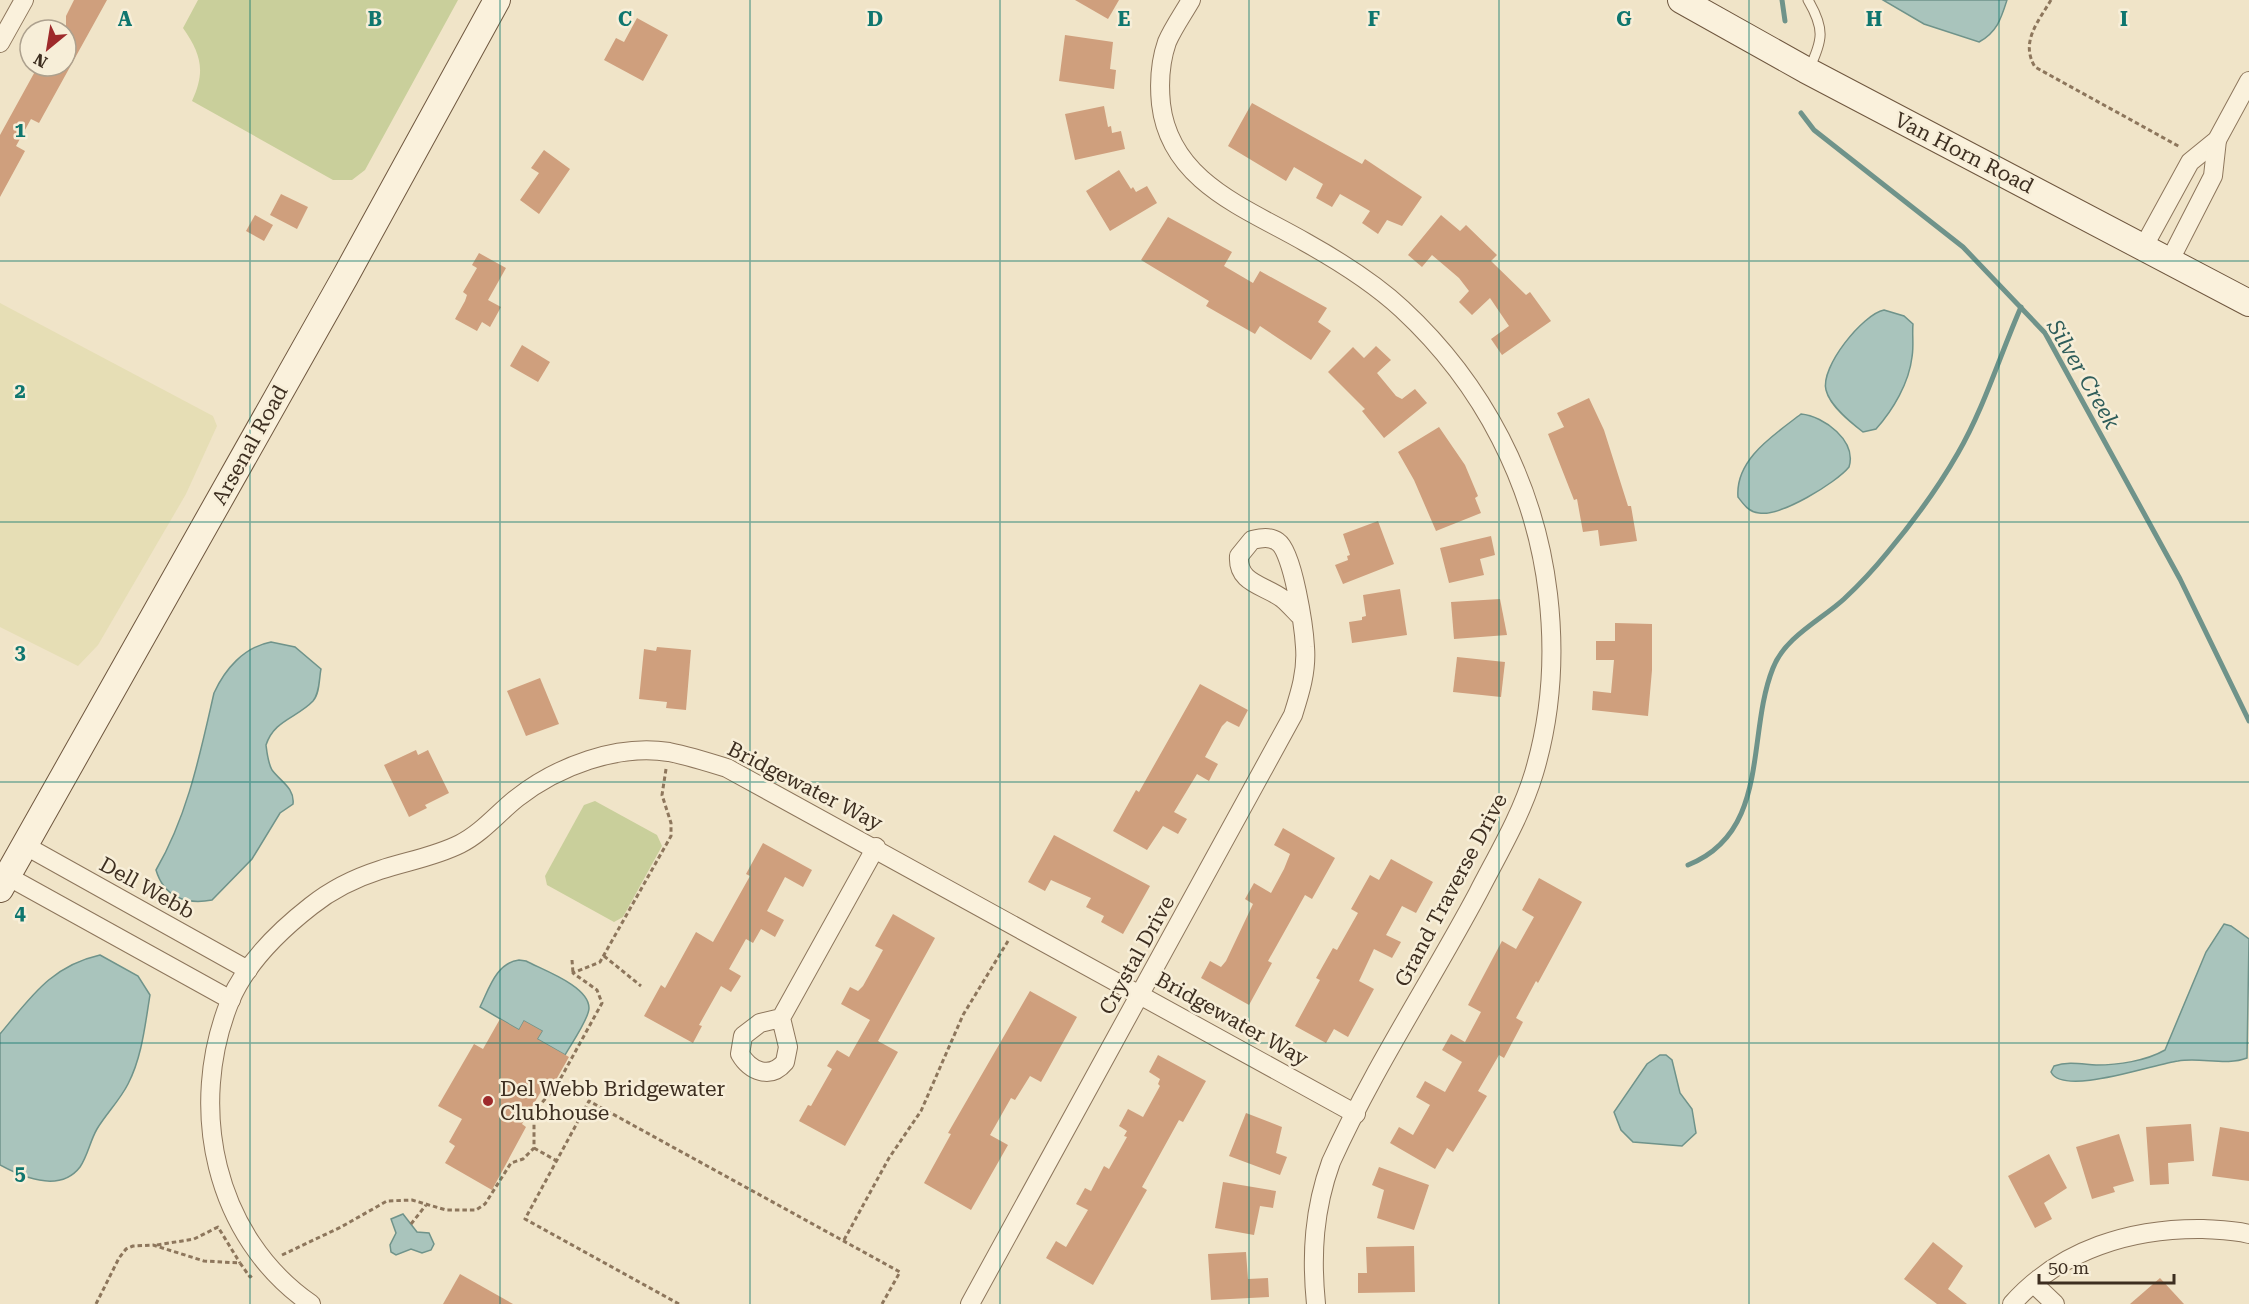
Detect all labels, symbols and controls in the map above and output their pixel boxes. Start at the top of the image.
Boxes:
text: A [118,7,133,31]
text: B [368,7,382,31]
text: C [618,7,632,31]
text: D [867,7,883,31]
text: E [1118,7,1131,31]
text: F [1368,7,1380,31]
text: G [1616,7,1632,31]
text: H [1866,7,1882,31]
text: I [2120,7,2128,31]
north arrow [18,18,78,78]
text: N [31,49,51,72]
street label: Van Horn Road [1890,108,2038,199]
text: 1 [14,118,26,142]
water label: Silver Creek [2042,314,2125,433]
text: 2 [14,379,26,403]
street label: Arsenal Road [207,381,293,509]
text: 3 [14,640,26,664]
street label: Bridgewater Way [724,737,887,836]
street label: Grand Traverse Drive [1390,789,1512,991]
street label: Dell Webb [95,852,199,924]
street label: Crystal Drive [1094,891,1180,1019]
text: 4 [14,901,26,925]
street label: Bridgewater Way [1152,967,1313,1071]
place label: Del Webb Bridgewater Clubhouse [500,1077,726,1125]
marker: Del Webb Bridgewater Clubhouse [481,1094,495,1108]
text: 5 [14,1161,26,1185]
scale bar [2039,1247,2174,1285]
text: 50 m [2048,1257,2089,1278]

